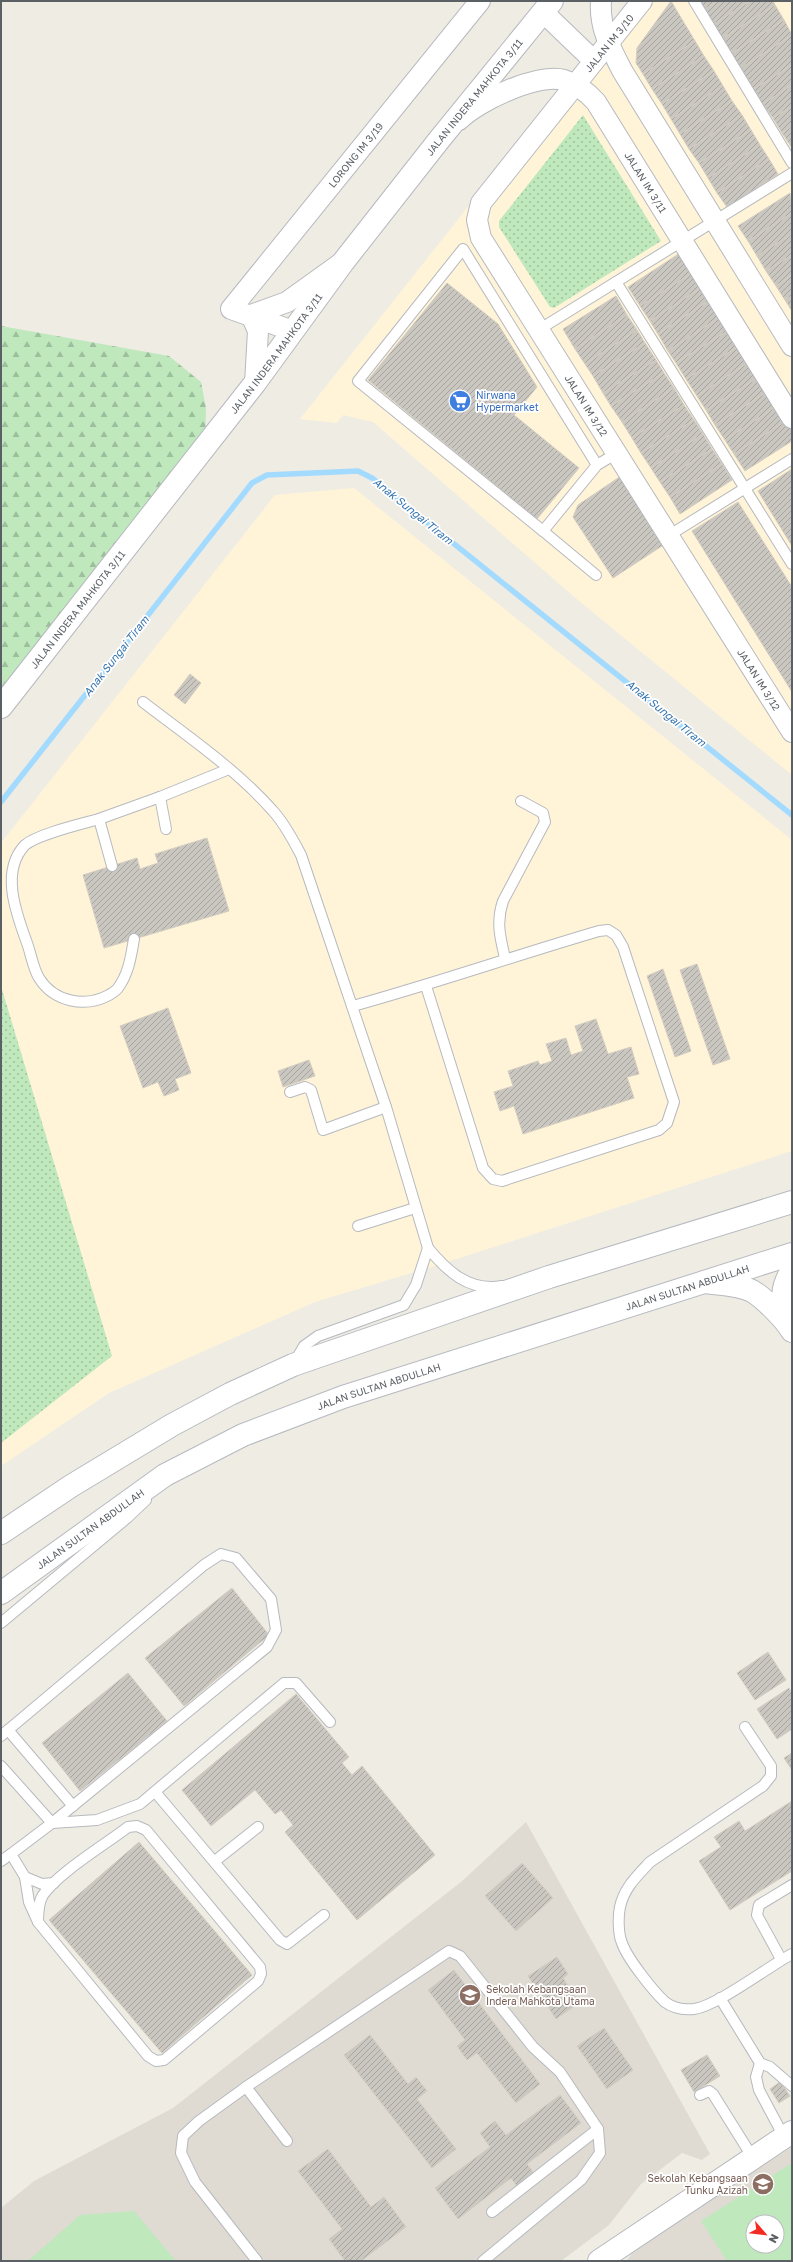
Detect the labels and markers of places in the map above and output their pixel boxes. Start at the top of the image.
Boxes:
supermarket icon: Nirwana Hypermarket [447,388,473,414]
place label: Nirwana Hypermarket [476,389,539,413]
school or university icon: Sekolah Kebangsaan Indera Mahkota Utama [457,1982,483,2008]
place label: Sekolah Kebangsaan Indera Mahkota Utama [486,1983,595,2007]
school or university icon: Sekolah Kebangsaan Tunku Azizah [750,2171,776,2197]
place label: Sekolah Kebangsaan Tunku Azizah [648,2172,748,2196]

